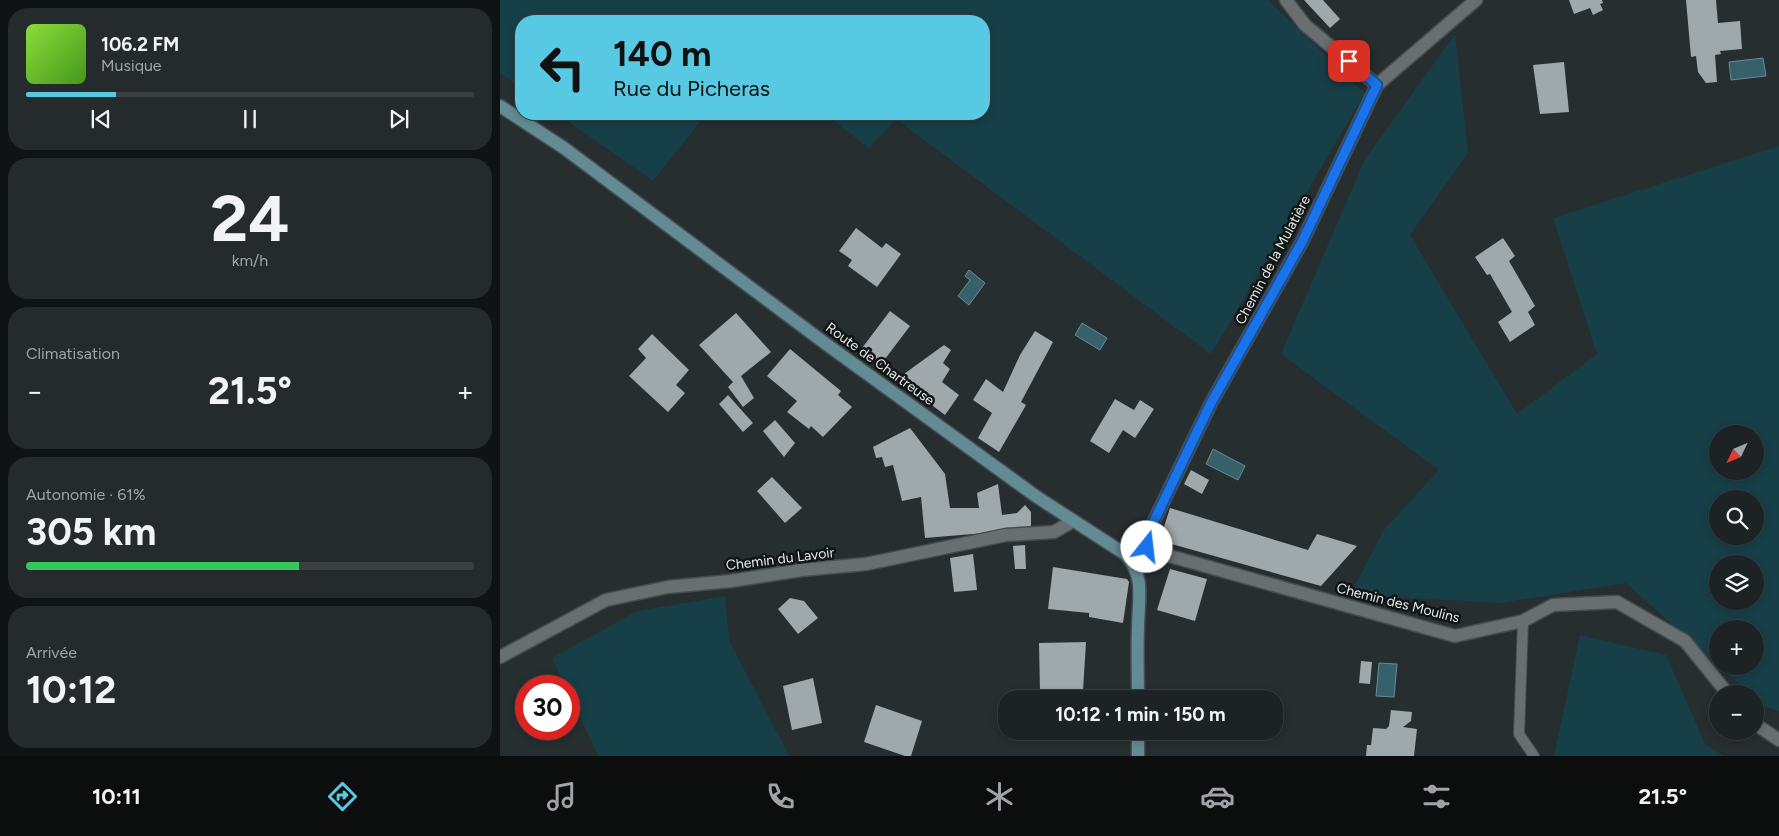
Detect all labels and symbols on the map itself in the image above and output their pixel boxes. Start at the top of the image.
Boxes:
pin [1328,40,1370,82]
street label: Chemin de la Mulatière [1232,192,1314,327]
street label: Route de Chartreuse [822,319,938,409]
north arrow [1709,425,1764,480]
position arrow [1120,520,1172,572]
street label: Chemin du Lavoir [725,544,835,574]
street label: Chemin des Moulins [1335,579,1461,627]
speed limit sign: 30 [515,675,580,740]

